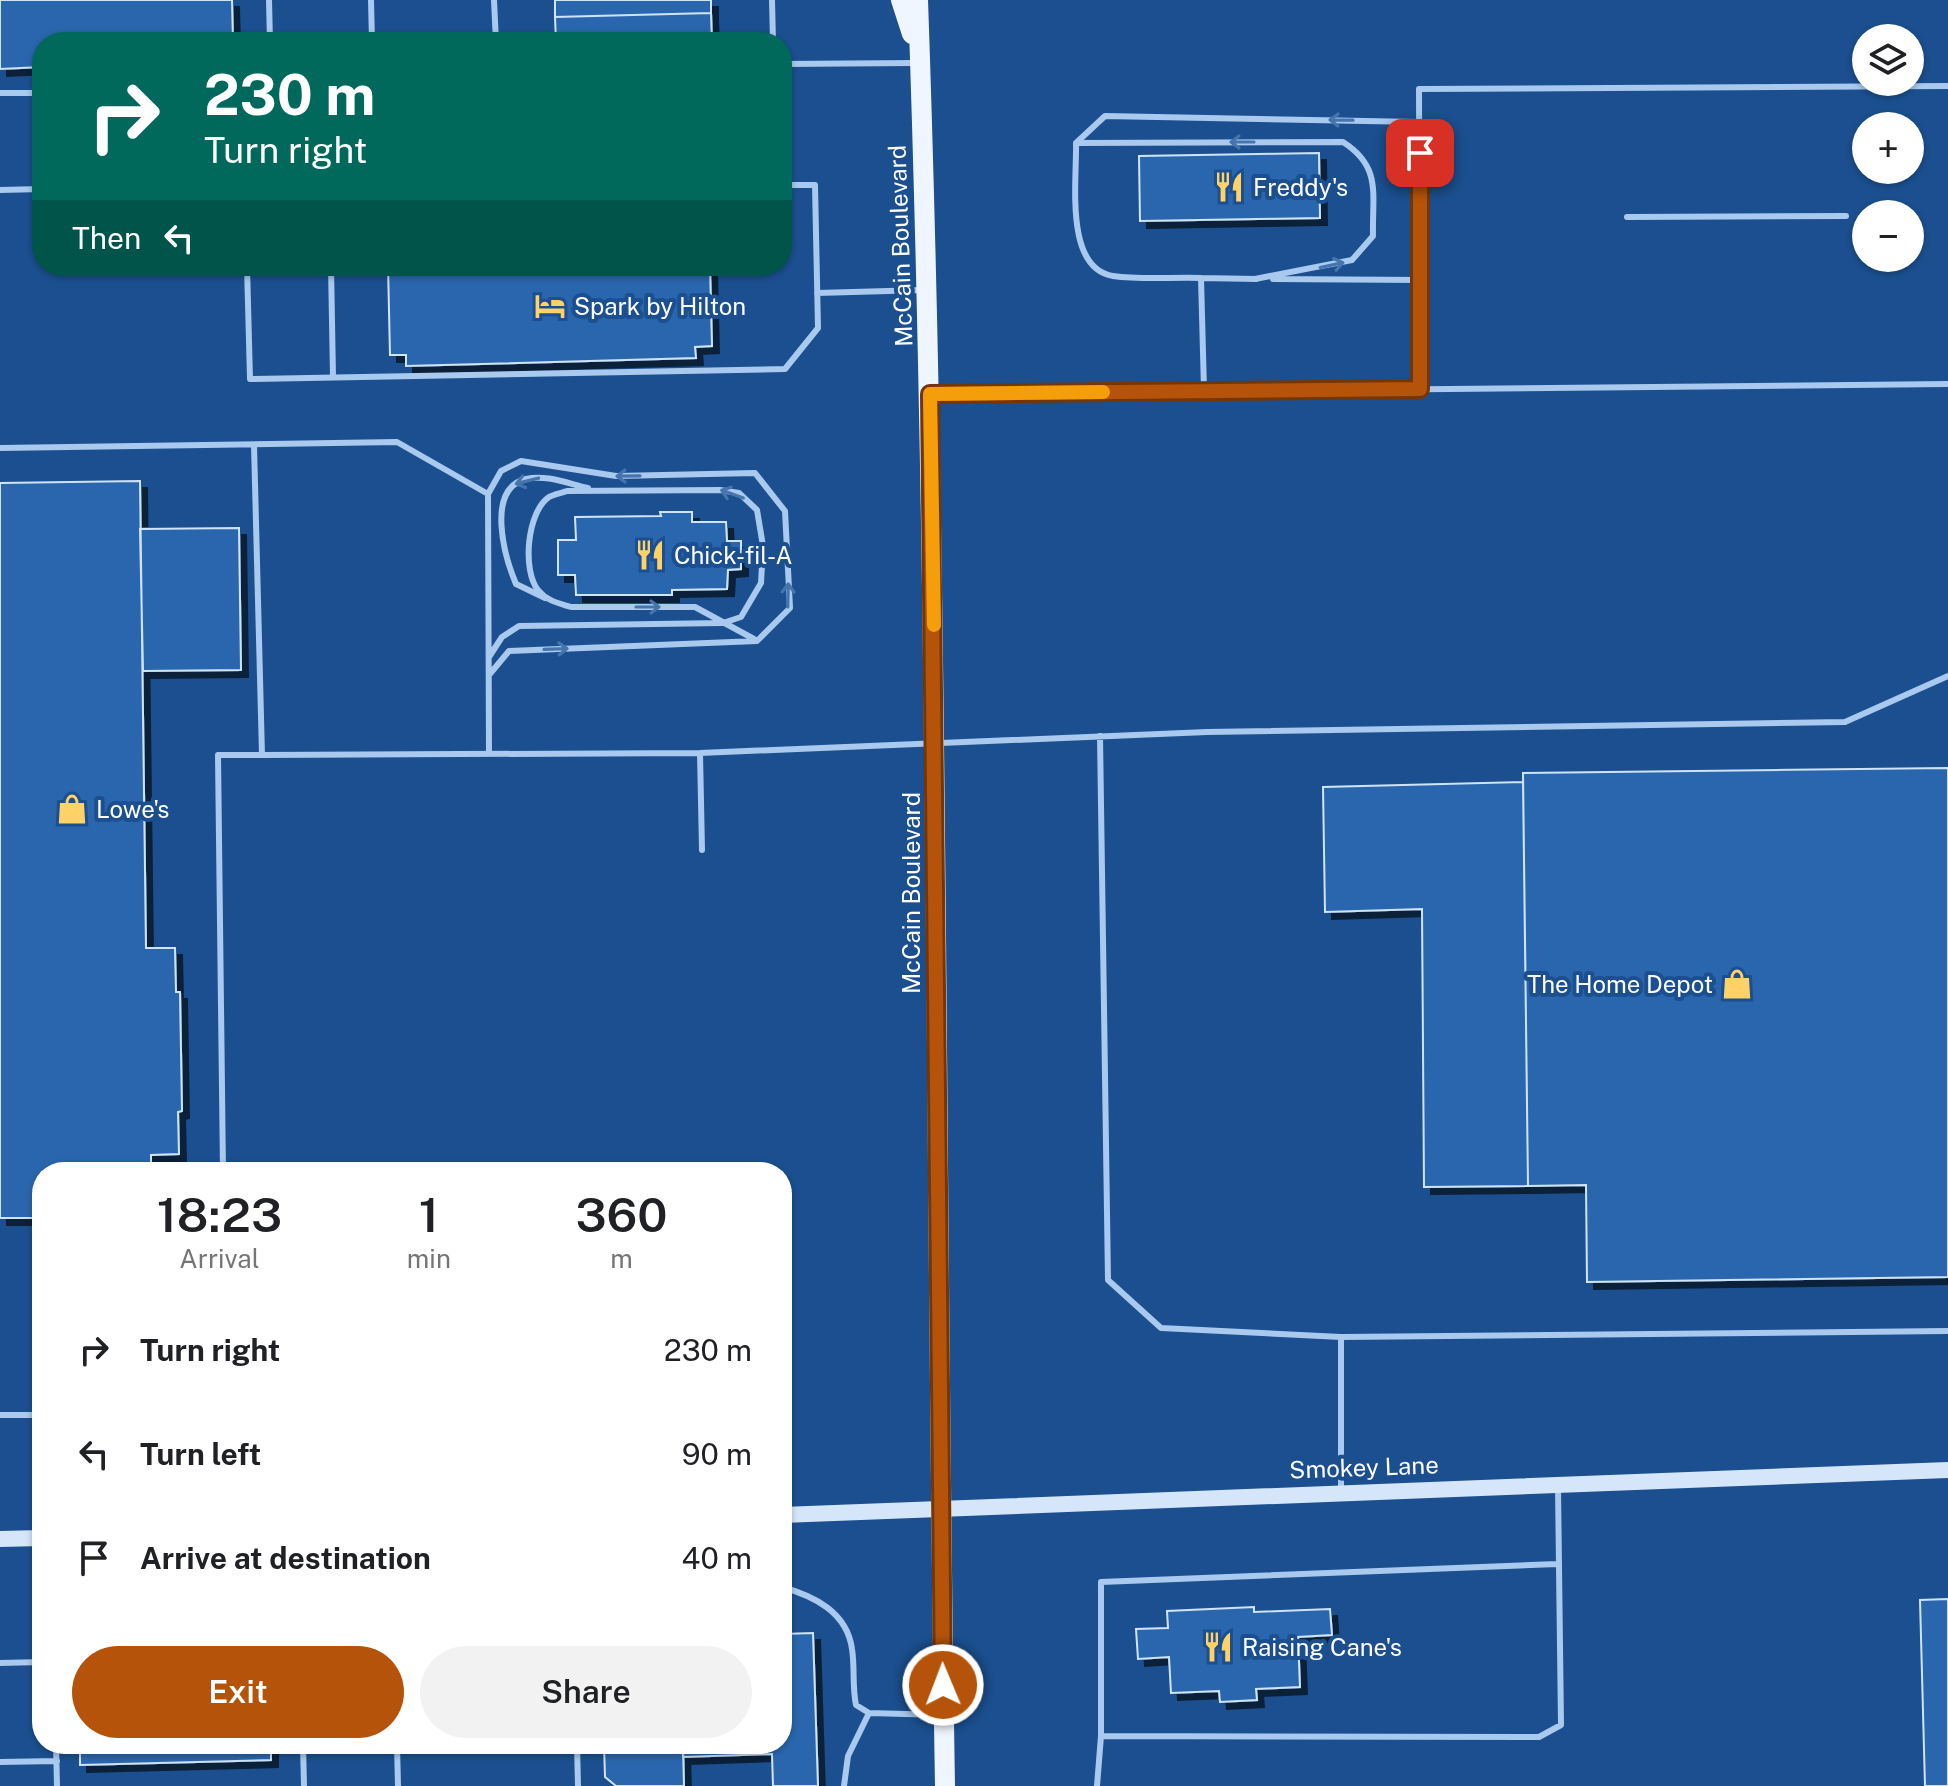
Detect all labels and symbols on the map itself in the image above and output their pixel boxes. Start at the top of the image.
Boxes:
one-way arrow [1328,113,1355,128]
pin [1386,119,1454,187]
one-way arrow [1229,134,1256,150]
street label: McCain Boulevard [882,145,918,347]
restaurant icon: Freddy's [1212,170,1246,204]
place label: Freddy's [1253,173,1348,201]
one-way arrow [1319,257,1345,272]
hotel icon: Spark by Hilton [533,289,567,323]
place label: Spark by Hilton [574,292,746,320]
one-way arrow [615,468,642,484]
one-way arrow [515,475,540,490]
one-way arrow [720,486,745,501]
restaurant icon: Chick-fil-A [633,538,667,572]
place label: Chick-fil-A [674,541,793,569]
one-way arrow [780,583,796,609]
one-way arrow [634,599,661,615]
one-way arrow [542,642,569,657]
shop icon: Lowe's [55,792,89,826]
street label: McCain Boulevard [897,792,925,994]
place label: Lowe's [96,795,170,823]
shop icon: The Home Depot [1720,967,1754,1001]
place label: The Home Depot [1527,970,1713,998]
street label: Smokey Lane [1289,1450,1439,1484]
restaurant icon: Raising Cane's [1201,1630,1235,1664]
place label: Raising Cane's [1242,1633,1402,1661]
position arrow [901,1643,985,1727]

